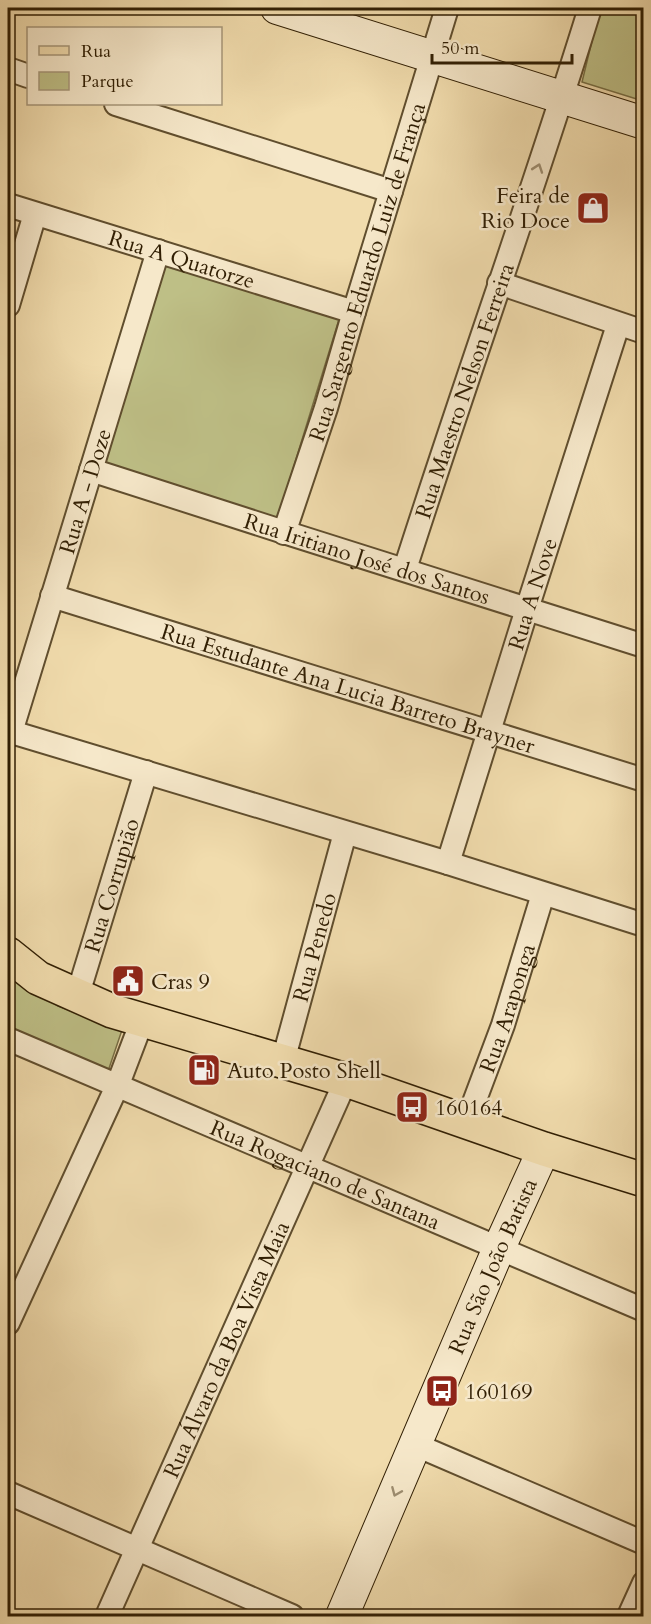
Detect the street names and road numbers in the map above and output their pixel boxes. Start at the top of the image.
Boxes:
street label: Rua Sargento Eduardo Luiz de França [302,99,433,445]
street label: Rua A Quatorze [105,223,258,296]
street label: Rua Maestro Nelson Ferreira [408,259,522,522]
street label: Rua A - Doze [52,425,119,558]
street label: Rua Iritiano José dos Santos [240,506,493,612]
street label: Rua A Nove [501,534,565,654]
street label: Rua Estudante Ana Lucia Barreto Brayner [157,617,539,761]
street label: Rua Corrupião [78,814,147,956]
street label: Rua Penedo [286,889,344,1005]
street label: Rua Araponga [473,940,543,1077]
street label: Rua Rogaciano de Santana [205,1113,445,1238]
street label: Rua São João Batista [441,1173,545,1359]
street label: Rua Álvaro da Boa Vista Maia [157,1216,297,1483]

